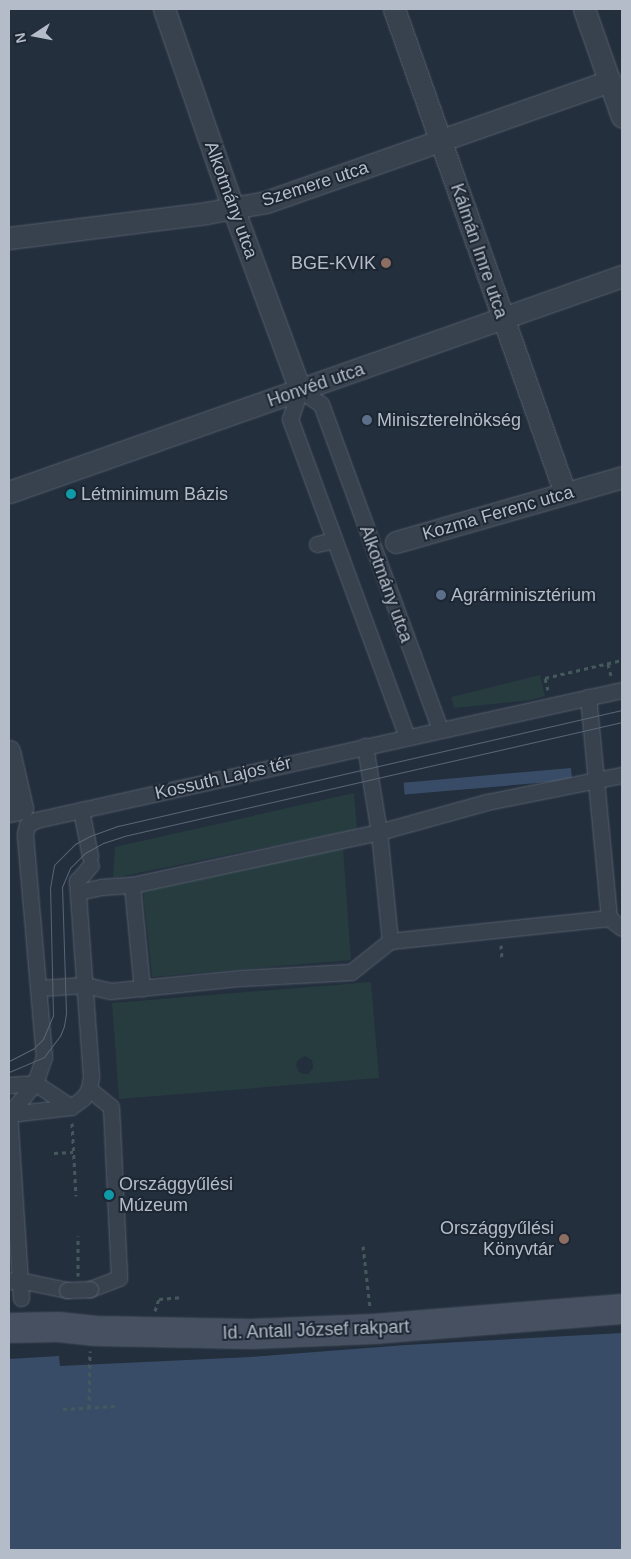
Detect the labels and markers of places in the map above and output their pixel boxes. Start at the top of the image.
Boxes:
place label: BGE-KVIK [291,252,376,274]
marker: BGE-KVIK [380,257,392,269]
place label: Miniszterelnökség [377,409,521,431]
marker: Miniszterelnökség [361,414,373,426]
place label: Létminimum Bázis [81,483,228,505]
marker: Létminimum Bázis [65,488,77,500]
place label: Agrárminisztérium [451,584,596,606]
marker: Agrárminisztérium [435,589,447,601]
place label: Országgyűlési Múzeum [119,1174,233,1216]
marker: Országgyűlési Múzeum [103,1189,115,1201]
place label: Országgyűlési Könyvtár [440,1218,554,1260]
marker: Országgyűlési Könyvtár [558,1233,570,1245]

